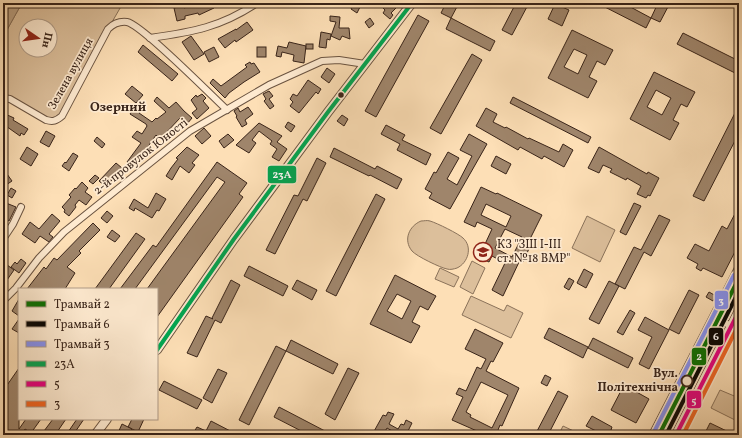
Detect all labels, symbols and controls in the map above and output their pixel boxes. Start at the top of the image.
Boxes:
north arrow [18,18,58,58]
text: Пн [37,31,55,49]
street label: Зелена вулиця [45,35,97,113]
unlabelled marker [336,90,346,100]
district label: Озерний [90,99,146,117]
street label: 2-й провулок Юності [90,115,192,199]
line badge: 23А [267,165,297,184]
text: 23А [273,168,292,183]
place label: КЗ "ЗШ І-ІІІ ст. №18 ВМР" [497,237,570,267]
school or university icon: КЗ "ЗШ І-ІІІ ст. №18 ВМР" [472,241,494,263]
legend [18,288,158,420]
line badge: 3 [714,290,729,310]
text: 3 [718,294,724,309]
text: Трамвай 2 [54,297,110,313]
text: Трамвай 6 [54,317,109,333]
line badge: 6 [708,327,724,346]
text: 6 [713,330,719,345]
text: Трамвай 3 [54,337,110,353]
line badge: 2 [691,347,707,366]
text: 2 [696,350,702,365]
text: 23А [54,357,75,373]
place label: Вул. Політехнічна [598,366,678,396]
marker: Вул. Політехнічна [680,374,694,388]
text: 5 [54,377,60,393]
line badge: 5 [686,390,702,409]
text: 5 [691,394,697,409]
text: 3 [54,397,60,413]

